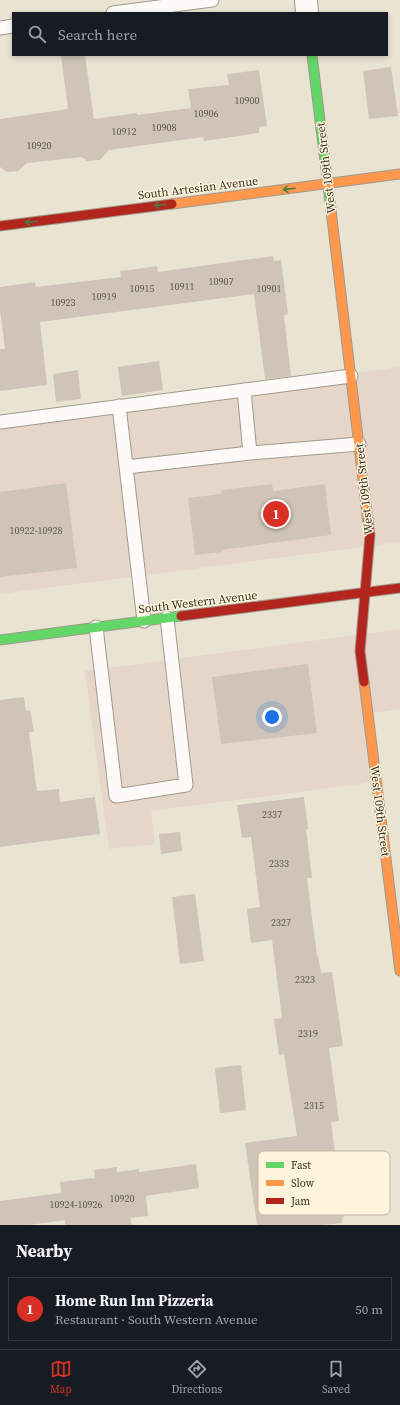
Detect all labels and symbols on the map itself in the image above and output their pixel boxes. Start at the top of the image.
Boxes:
house number: 10900 [235,94,260,107]
house number: 10906 [194,107,219,120]
house number: 10908 [152,121,177,134]
street label: West 109th Street [312,121,340,214]
house number: 10912 [112,125,137,138]
house number: 10920 [27,139,52,152]
street label: South Artesian Avenue [137,173,259,203]
one-way arrow [283,185,296,192]
one-way arrow [154,201,167,209]
one-way arrow [25,218,38,226]
house number: 10907 [209,275,234,288]
house number: 10911 [170,280,195,293]
house number: 10915 [130,282,155,295]
house number: 10901 [257,282,282,295]
house number: 10919 [92,290,117,303]
house number: 10923 [51,296,76,309]
street label: West 109th Street [351,442,377,535]
pin: 1 [263,499,289,529]
house number: 10922-10928 [9,524,63,537]
street label: South Western Avenue [138,587,258,617]
your location [262,707,282,727]
street label: West 109th Street [366,765,394,858]
house number: 2337 [262,808,282,821]
house number: 2333 [269,857,289,870]
house number: 2327 [271,916,291,929]
house number: 2323 [295,973,315,986]
house number: 2319 [298,1027,318,1040]
house number: 2315 [304,1099,324,1112]
legend [258,1151,390,1215]
text: Fast [291,1158,311,1173]
text: Slow [291,1176,315,1191]
house number: 10920 [110,1192,135,1205]
text: Jam [290,1194,310,1209]
house number: 10924-10926 [49,1198,103,1211]

